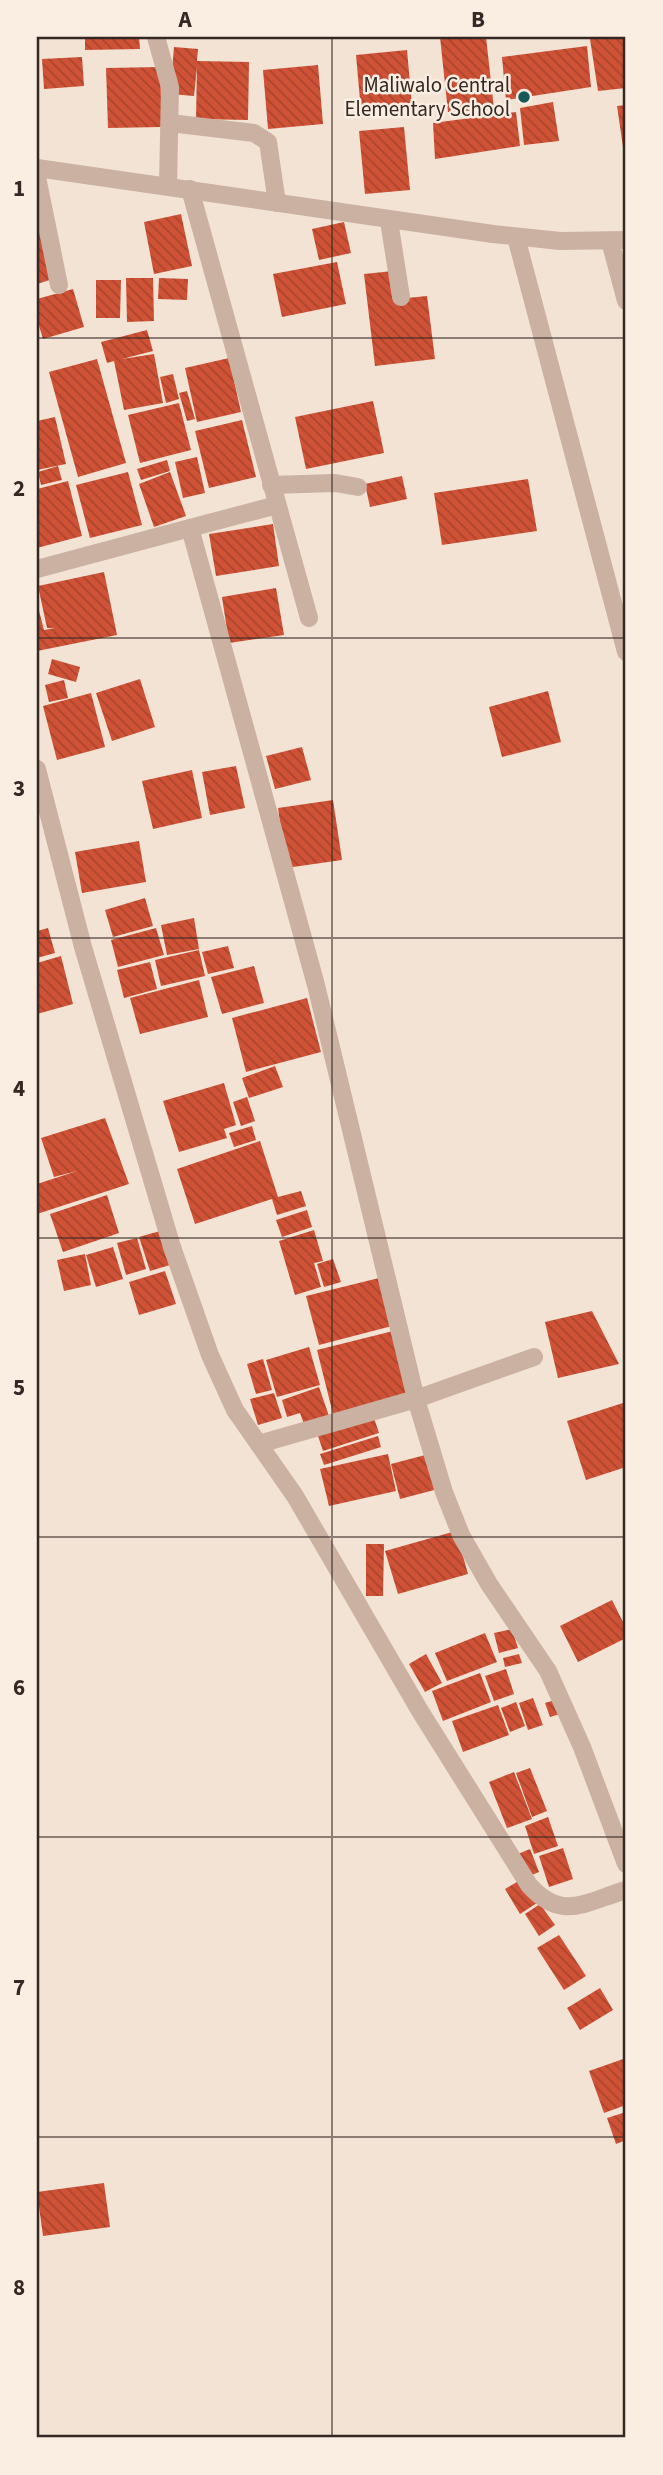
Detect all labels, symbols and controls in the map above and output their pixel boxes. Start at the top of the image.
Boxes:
text: A [177,3,192,36]
text: B [471,3,485,36]
place label: Maliwalo Central Elementary School [344,70,510,124]
marker: Maliwalo Central Elementary School [516,89,532,105]
text: 1 [13,172,25,205]
text: 2 [13,472,25,505]
text: 3 [13,772,25,805]
text: 4 [13,1072,25,1105]
text: 5 [13,1371,25,1404]
text: 6 [13,1671,25,1704]
text: 7 [13,1971,25,2004]
text: 8 [13,2271,25,2304]

